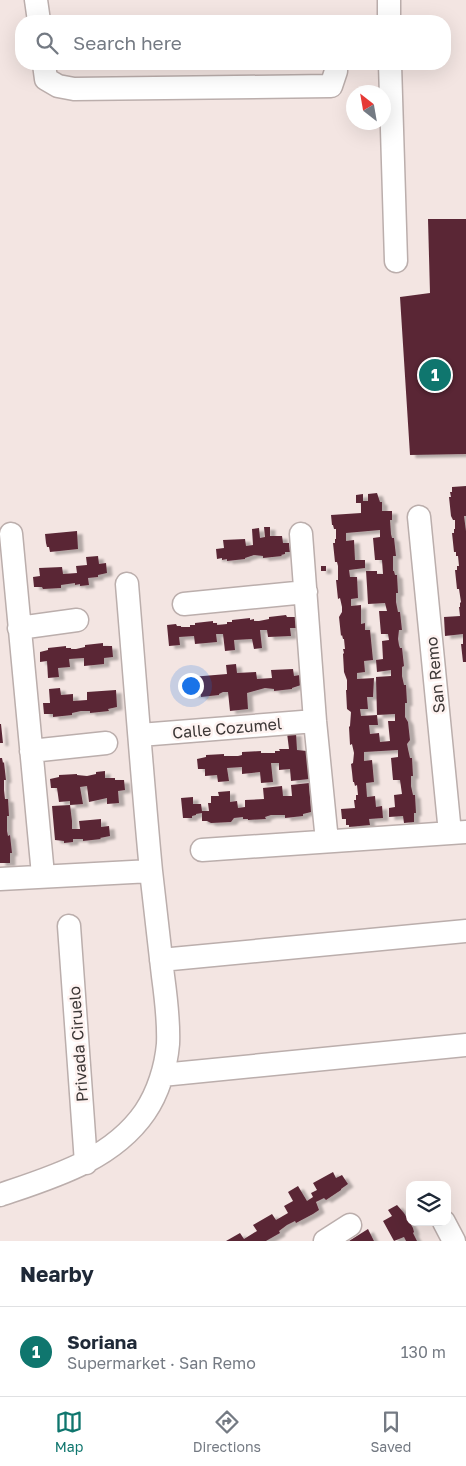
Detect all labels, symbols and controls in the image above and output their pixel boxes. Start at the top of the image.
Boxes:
search box [15,15,451,70]
icon: search [33,29,61,57]
text: Search here [73,31,182,54]
north arrow [346,85,391,130]
pin: 1 [419,356,451,394]
street label: San Remo [421,636,449,714]
your location [178,673,204,699]
street label: Calle Cozumel [171,713,283,743]
street label: Privada Ciruelo [64,985,92,1103]
map controls [406,1181,451,1226]
button: layers [406,1181,451,1226]
text: Nearby [20,1261,94,1287]
text: Soriana [67,1330,137,1353]
text: 1 [32,1342,40,1362]
text: 130 m [401,1342,446,1362]
text: Supermarket · San Remo [67,1353,256,1373]
tab: Map [55,1408,83,1455]
tab: Directions [193,1408,261,1455]
tab: Saved [370,1408,411,1455]

